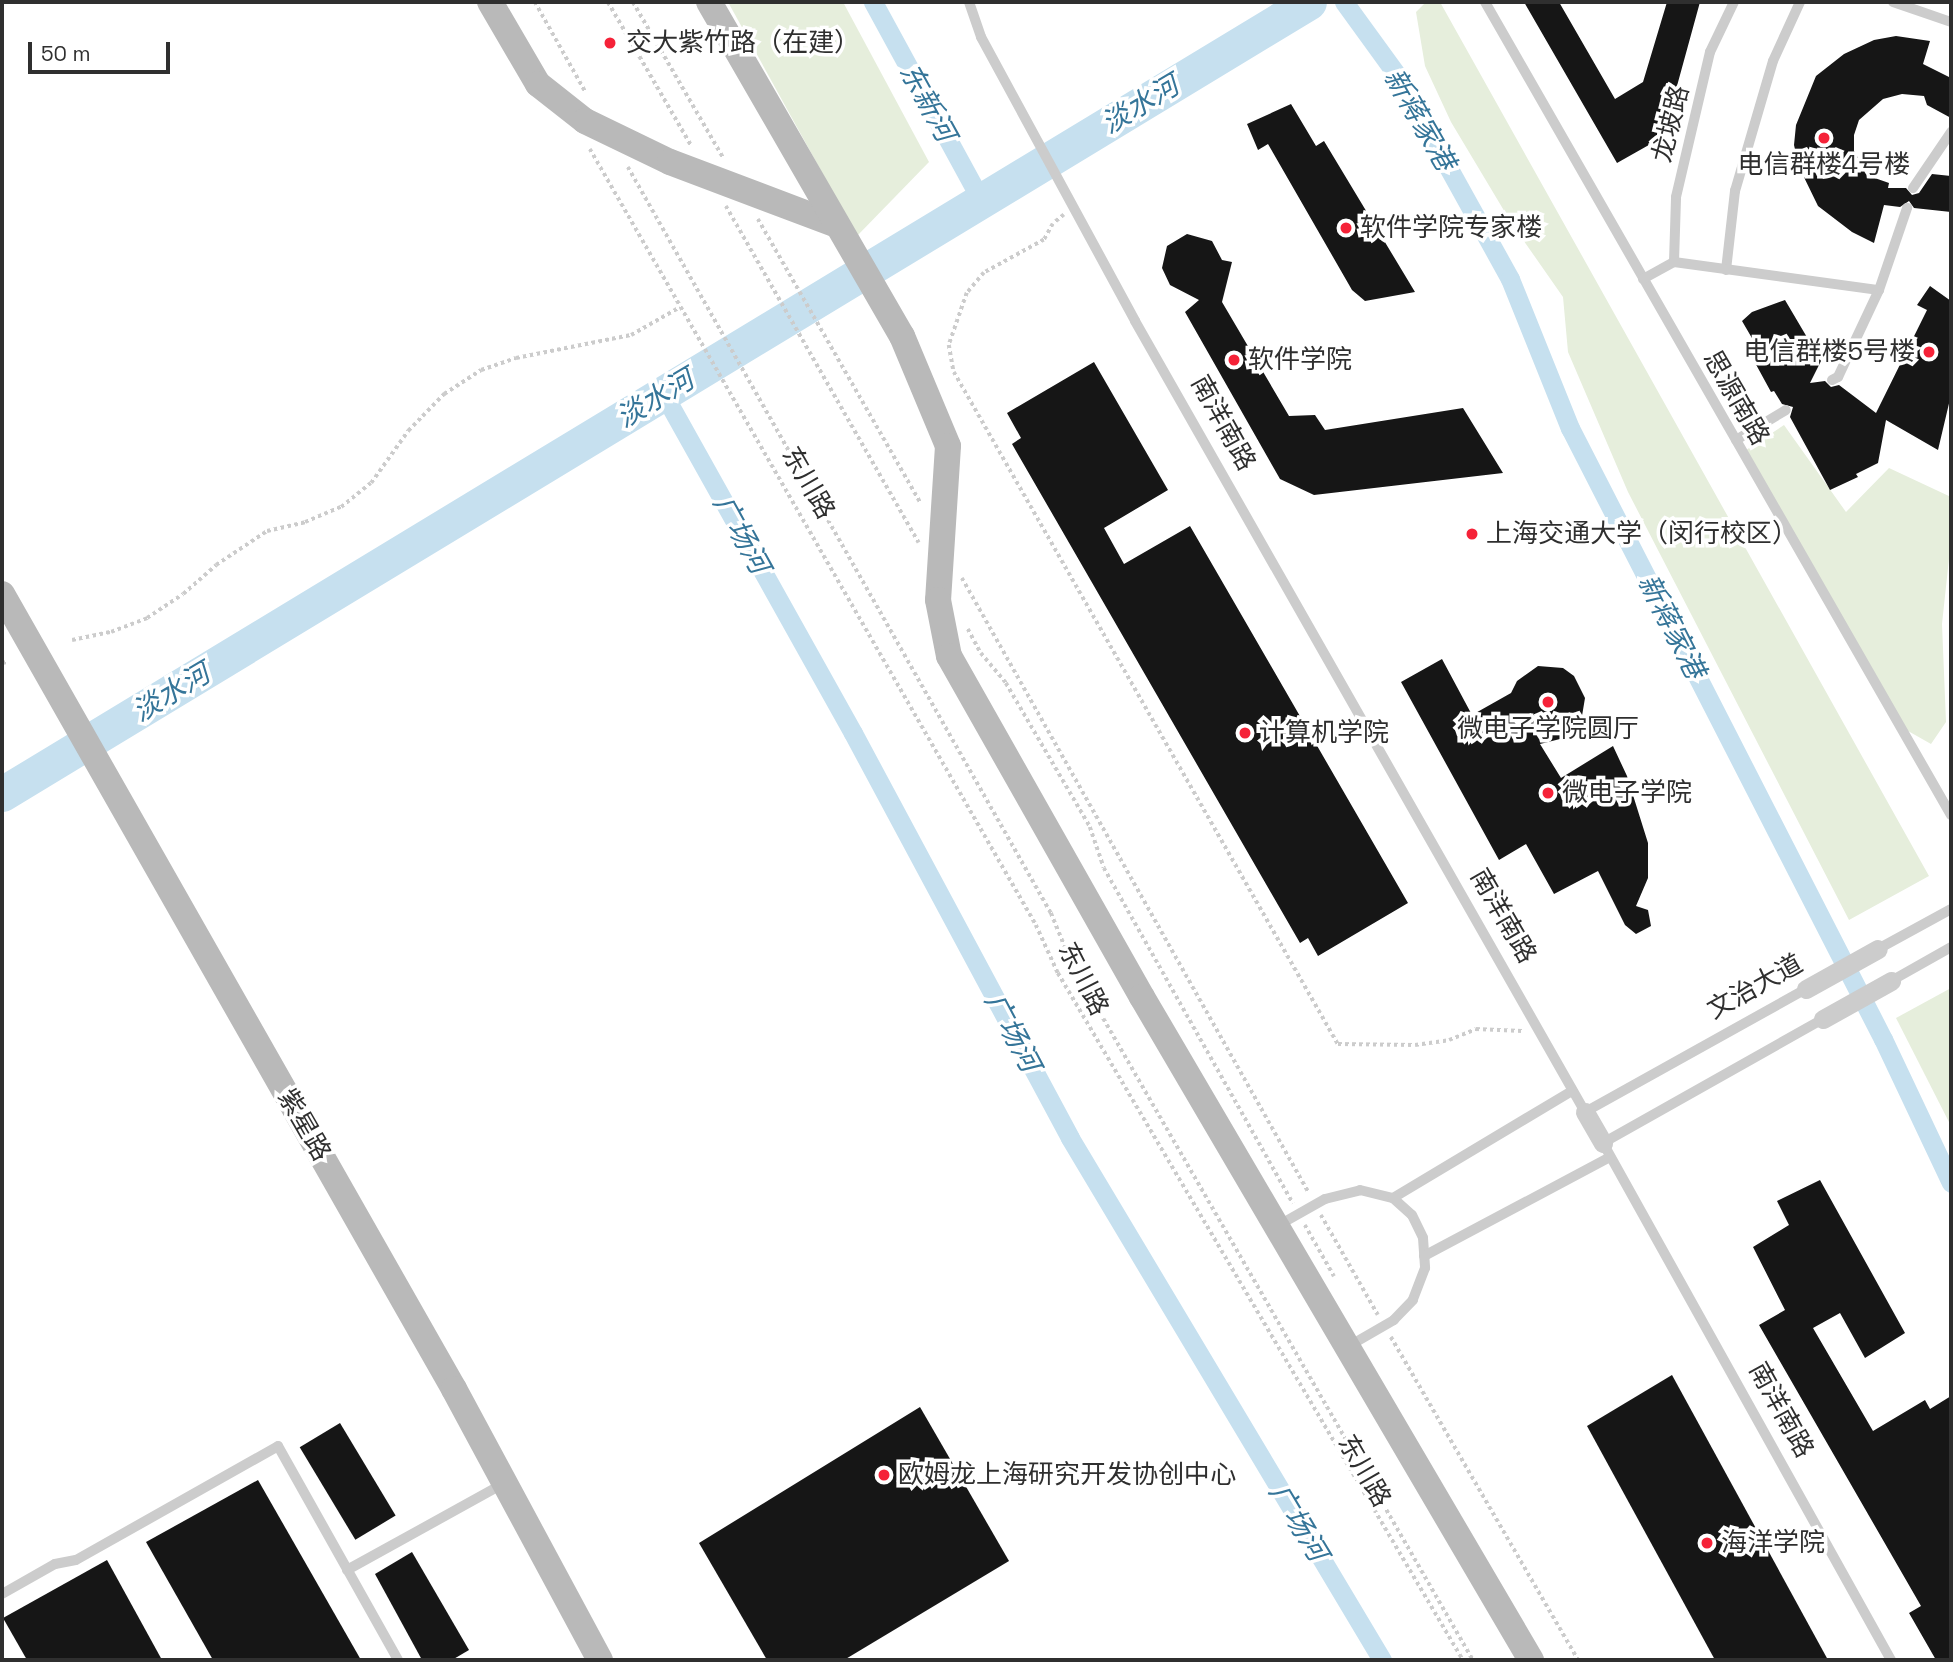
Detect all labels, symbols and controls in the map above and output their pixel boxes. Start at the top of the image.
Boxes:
place label: 交大紫竹路（在建） [626,27,860,59]
scale bar [32,28,173,72]
marker: 交大紫竹路（在建） [600,33,620,53]
text: 50 m [41,40,91,67]
water label: 东新河 [893,57,963,147]
water label: 新蒋家港 [1377,62,1463,176]
water label: 淡水河 [1095,68,1185,140]
street label: 龙坡路 [1646,82,1696,166]
marker: 电信群楼4号楼 [1816,130,1832,146]
place label: 电信群楼4号楼 [1738,149,1910,181]
place label: 软件学院专家楼 [1360,212,1542,244]
marker: 软件学院专家楼 [1338,220,1354,236]
place label: 电信群楼5号楼 [1743,336,1915,368]
place label: 软件学院 [1248,344,1352,376]
marker: 电信群楼5号楼 [1921,344,1937,360]
street label: 思源南路 [1696,345,1776,451]
marker: 软件学院 [1226,352,1242,368]
water label: 淡水河 [610,362,700,434]
street label: 南洋南路 [1184,370,1262,476]
street label: 东川路 [775,441,841,525]
water label: 广场河 [707,489,777,579]
place label: 上海交通大学（闵行校区） [1486,518,1798,550]
marker: 上海交通大学（闵行校区） [1464,526,1480,542]
water label: 新蒋家港 [1632,568,1712,684]
water label: 淡水河 [126,656,216,728]
marker: 微电子学院圆厅 [1540,694,1556,710]
place label: 微电子学院圆厅 [1457,713,1639,745]
place label: 计算机学院 [1259,717,1389,749]
marker: 计算机学院 [1237,725,1253,741]
place label: 微电子学院 [1562,777,1692,809]
marker: 微电子学院 [1540,785,1556,801]
street label: 南洋南路 [1463,863,1543,969]
street label: 东川路 [1051,937,1115,1021]
street label: 文治大道 [1702,948,1808,1026]
water label: 广场河 [978,987,1048,1077]
street label: 紫星路 [271,1083,337,1167]
street label: 南洋南路 [1742,1357,1820,1463]
street label: 东川路 [1331,1429,1397,1513]
place label: 欧姆龙上海研究开发协创中心 [898,1459,1236,1491]
marker: 欧姆龙上海研究开发协创中心 [876,1467,892,1483]
water label: 广场河 [1263,1477,1335,1567]
place label: 海洋学院 [1721,1527,1825,1559]
marker: 海洋学院 [1699,1535,1715,1551]

